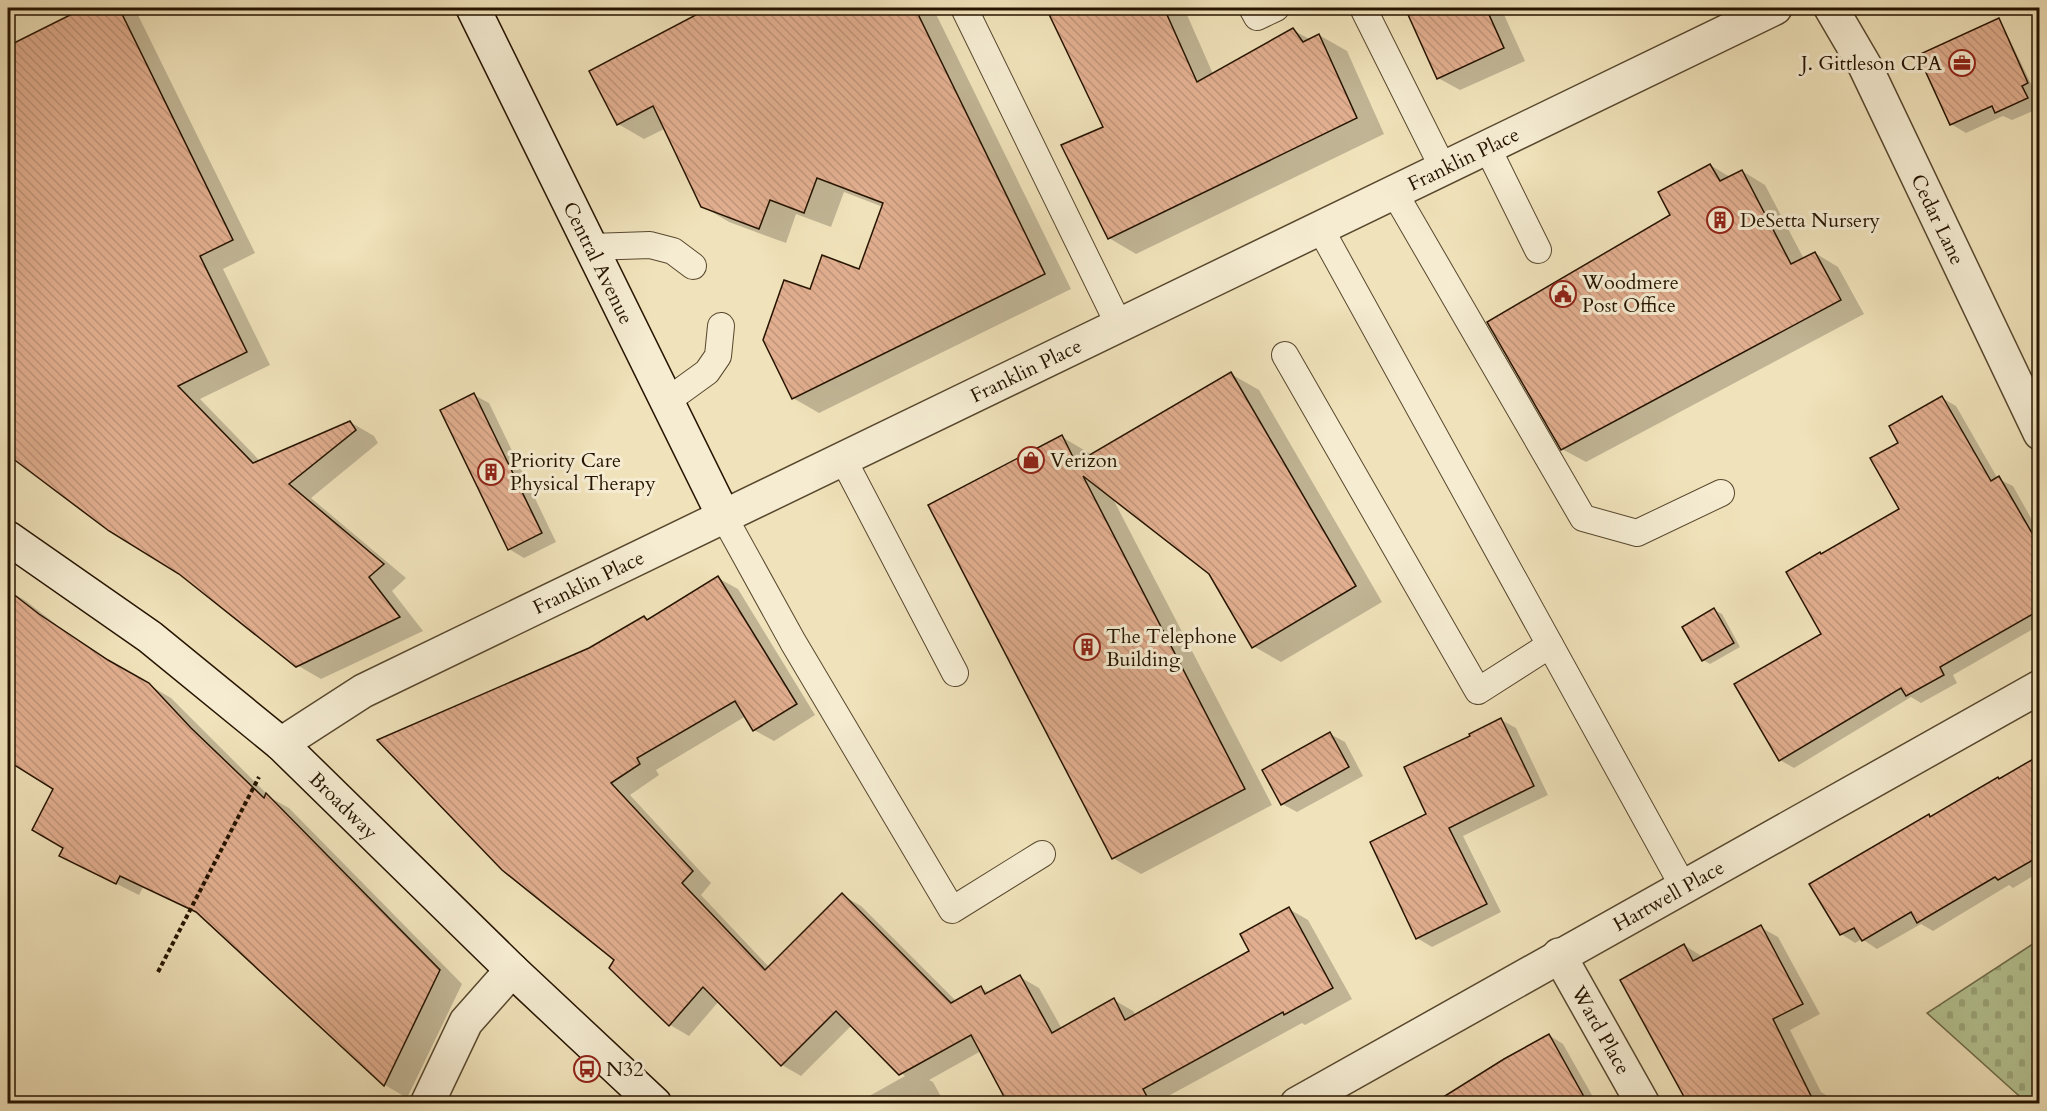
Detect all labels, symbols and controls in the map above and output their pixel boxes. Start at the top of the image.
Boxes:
office icon: J. Gittleson CPA [1947,48,1977,78]
place label: J. Gittleson CPA [1798,50,1943,77]
street label: Franklin Place [1403,120,1524,197]
street label: Cedar Lane [1905,169,1971,269]
street label: Central Avenue [557,197,640,329]
building icon: DeSetta Nursery [1705,205,1735,235]
place label: DeSetta Nursery [1740,207,1880,234]
place label: Woodmere Post Office [1581,269,1679,319]
public building icon: Woodmere Post Office [1548,279,1578,309]
street label: Franklin Place [966,332,1086,409]
shop icon: Verizon [1016,445,1046,475]
place label: Priority Care Physical Therapy [510,447,656,497]
place label: Verizon [1050,447,1118,474]
building icon: Priority Care Physical Therapy [476,457,506,487]
street label: Franklin Place [528,544,649,620]
place label: The Telephone Building [1106,623,1237,673]
building icon: The Telephone Building [1072,632,1102,662]
street label: Broadway [303,766,384,845]
street label: Hartwell Place [1608,854,1729,937]
street label: Ward Place [1565,980,1637,1079]
bus stop icon: N32 [572,1054,602,1084]
place label: N32 [606,1056,644,1083]

